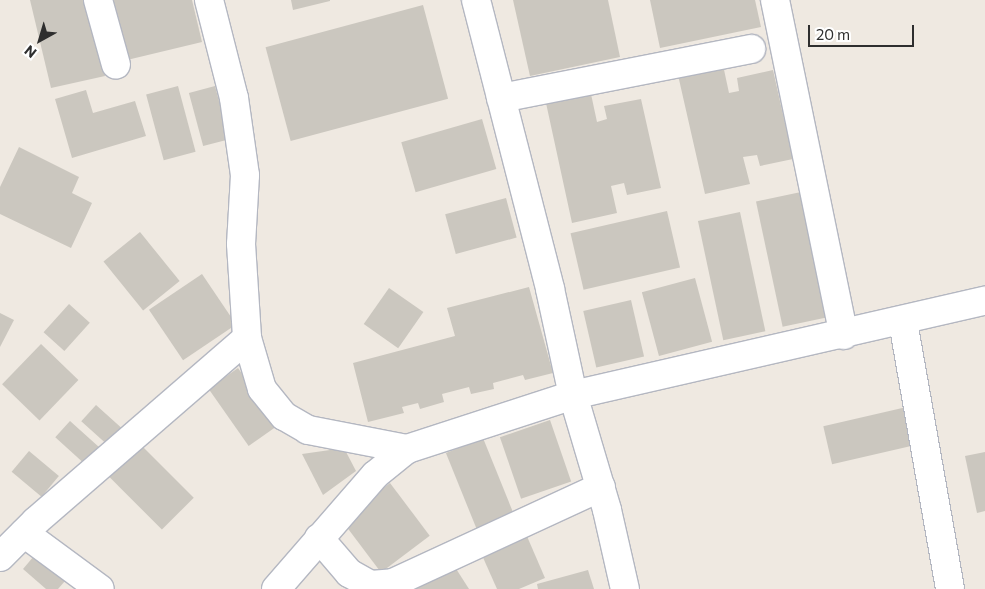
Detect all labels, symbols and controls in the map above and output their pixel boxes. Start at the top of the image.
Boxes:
north arrow [15,15,65,65]
scale bar [810,15,916,47]
text: 20 m [816,25,850,43]
text: N [21,42,40,62]

